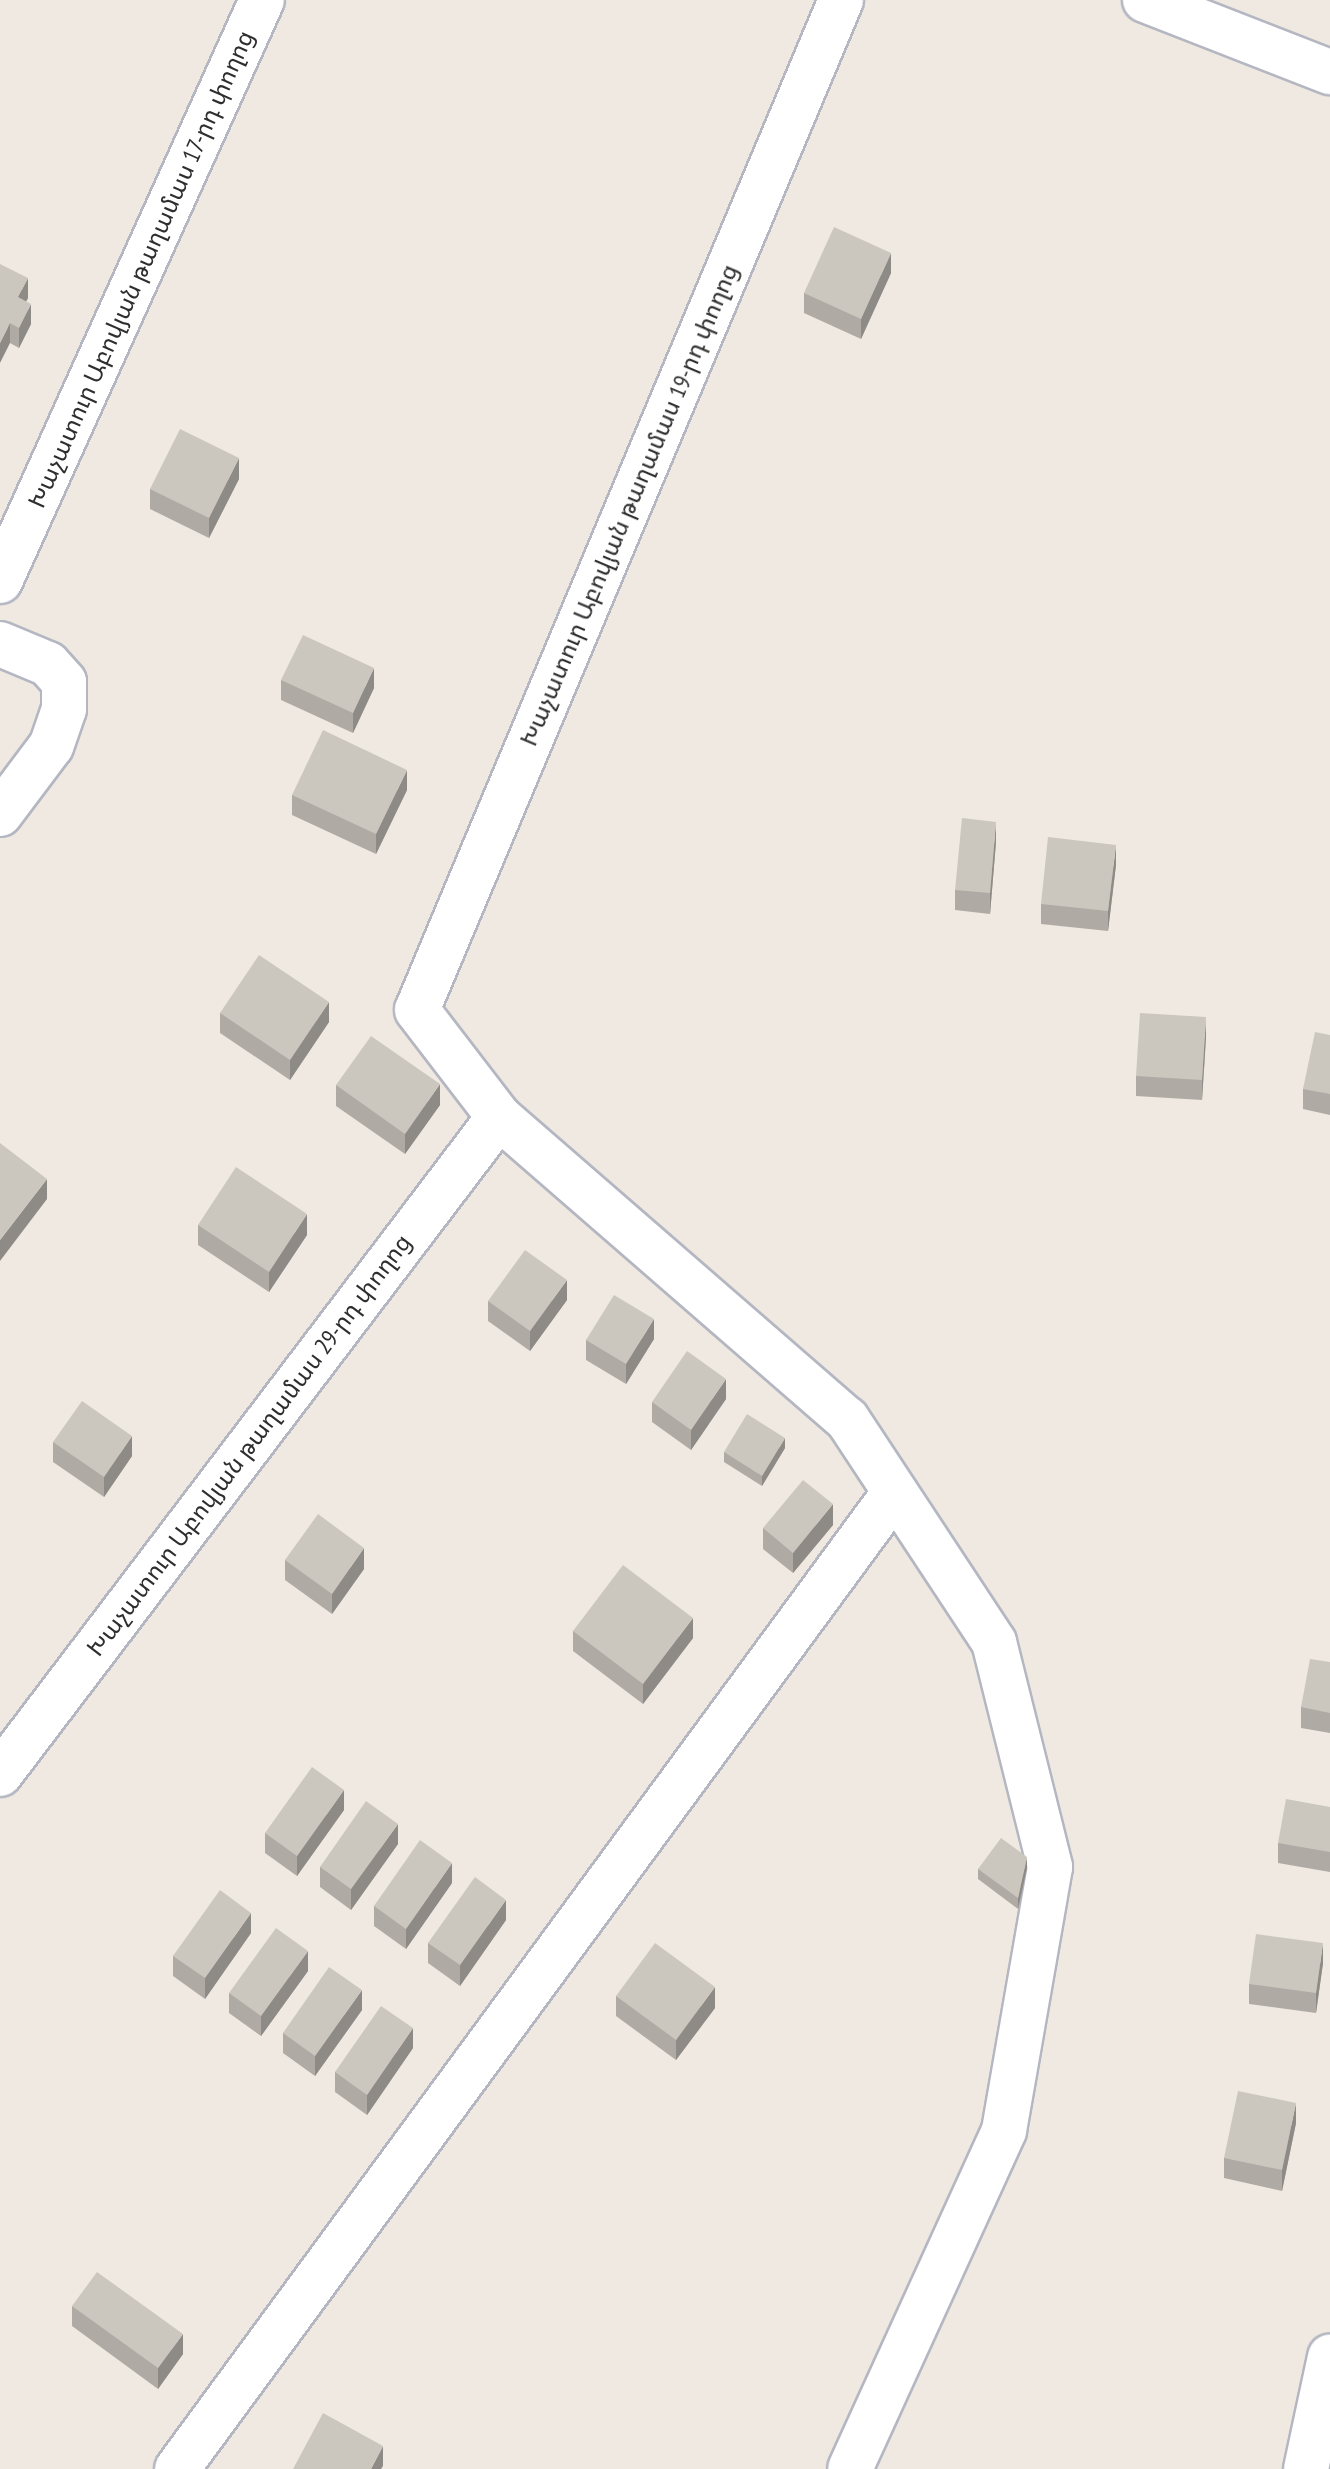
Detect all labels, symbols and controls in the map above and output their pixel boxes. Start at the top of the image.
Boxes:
street label: Խաչատուր Աբովյան թաղամաս 17-րդ փողոց [22,26,260,512]
street label: Խաչատուր Աբովյան թաղամաս 19-րդ փողոց [514,260,744,750]
street label: Խաչատուր Աբովյան թաղամաս 29-րդ փողոց [81,1228,417,1662]

